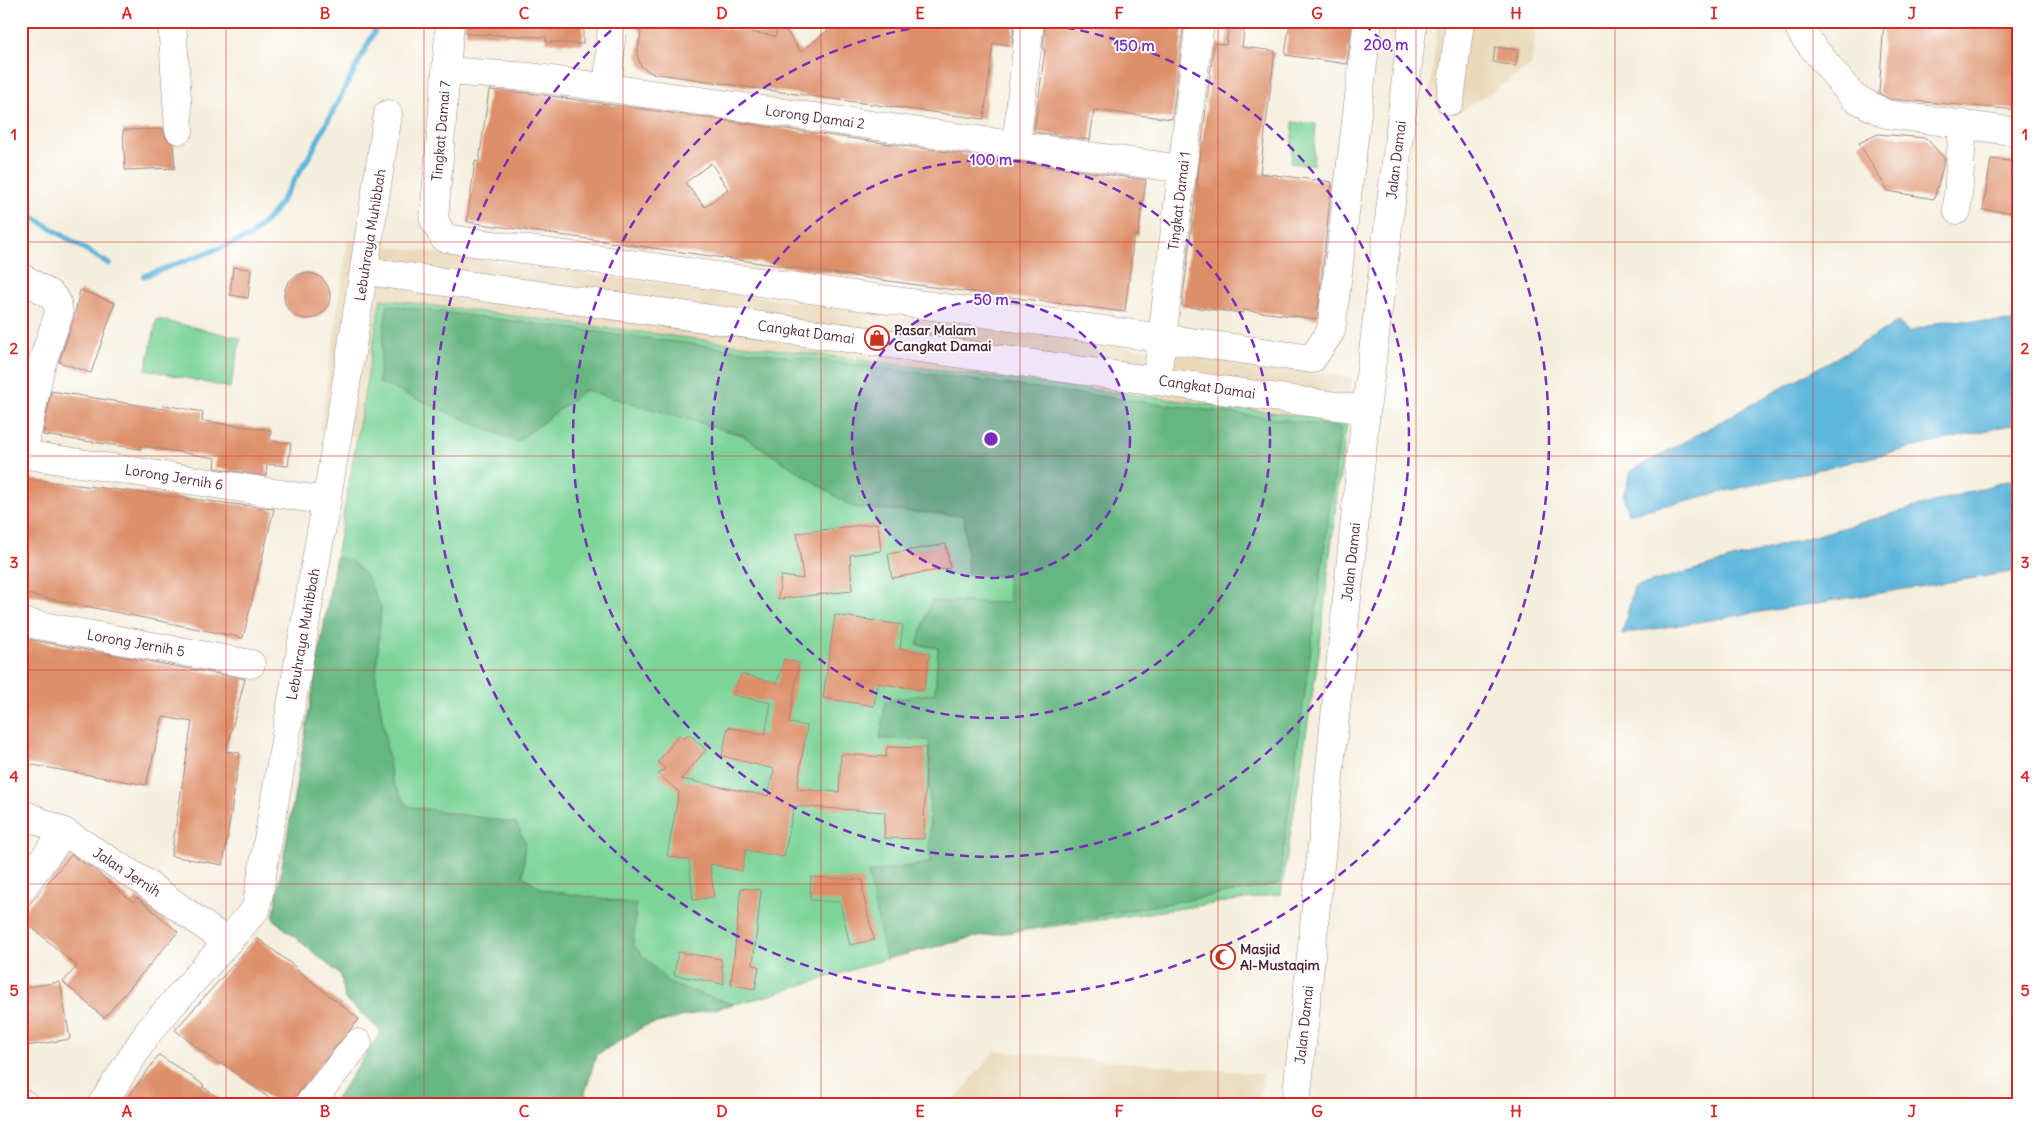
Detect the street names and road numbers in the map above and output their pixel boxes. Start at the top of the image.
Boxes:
street label: Tingkat Damai 7 [428,80,454,182]
street label: Lorong Damai 2 [764,101,866,133]
street label: Jalan Damai [1382,120,1410,200]
street label: Tingkat Damai 1 [1164,150,1194,252]
street label: Lebuhraya Muhibbah [351,168,389,302]
street label: Cangkat Damai [757,316,855,348]
street label: Cangkat Damai [1158,371,1256,403]
street label: Lorong Jernih 6 [124,460,224,494]
street label: Jalan Damai [1338,522,1364,602]
street label: Lebuhraya Muhibbah [283,567,323,701]
street label: Lorong Jernih 5 [86,626,186,660]
street label: Jalan Jernih [90,843,164,901]
street label: Jalan Damai [1291,985,1317,1065]

